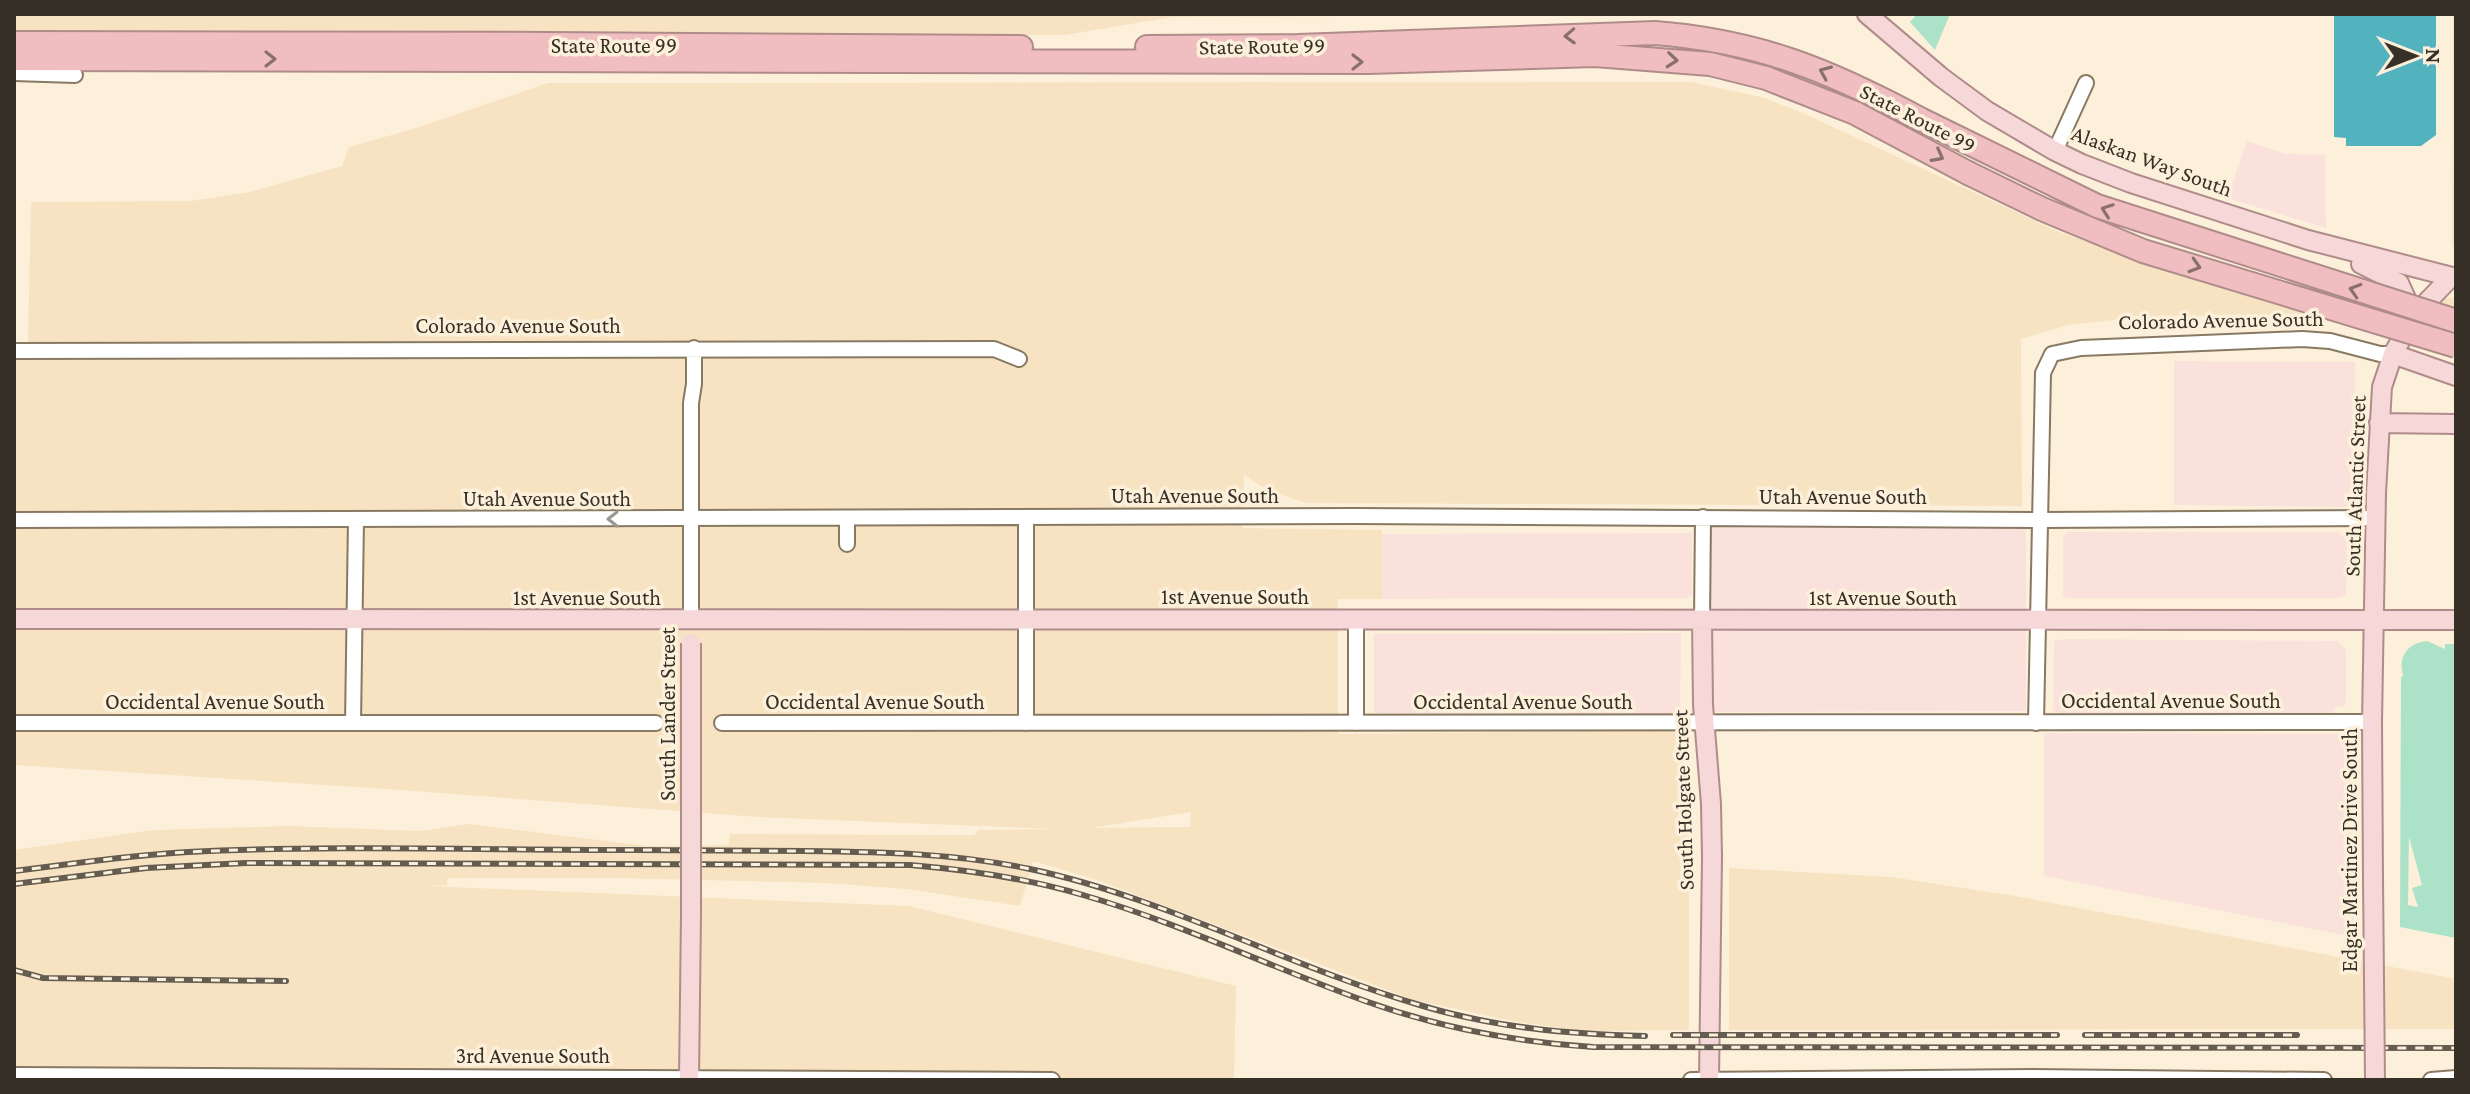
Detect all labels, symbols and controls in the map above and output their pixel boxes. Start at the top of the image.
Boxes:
north arrow [2374,16,2454,96]
one-way arrow [1563,28,1576,45]
street label: State Route 99 [1199,32,1325,60]
street label: State Route 99 [551,33,677,58]
text: N [2421,49,2446,64]
one-way arrow [264,50,277,68]
one-way arrow [1666,51,1679,68]
one-way arrow [1351,53,1364,71]
one-way arrow [1819,65,1833,81]
street label: State Route 99 [1856,78,1980,158]
street label: Alaskan Way South [2068,120,2236,202]
one-way arrow [1929,147,1944,162]
one-way arrow [2101,203,2115,219]
one-way arrow [2187,257,2201,273]
one-way arrow [2348,283,2362,299]
street label: Colorado Avenue South [2118,306,2324,334]
street label: Colorado Avenue South [415,313,621,338]
street label: South Atlantic Street [2339,394,2371,577]
street label: Utah Avenue South [1111,483,1279,508]
street label: Utah Avenue South [1759,484,1927,509]
street label: Utah Avenue South [463,486,631,511]
one-way arrow [606,510,619,528]
street label: 1st Avenue South [1161,584,1309,609]
street label: 1st Avenue South [513,585,661,610]
street label: 1st Avenue South [1809,585,1957,610]
street label: South Lander Street [655,626,680,801]
street label: Occidental Avenue South [2061,688,2281,713]
street label: Occidental Avenue South [105,689,325,714]
street label: Occidental Avenue South [765,689,985,714]
street label: Occidental Avenue South [1413,689,1633,714]
street label: South Holgate Street [1667,709,1699,891]
street label: Edgar Martinez Drive South [2337,728,2362,972]
street label: 3rd Avenue South [456,1043,610,1068]

